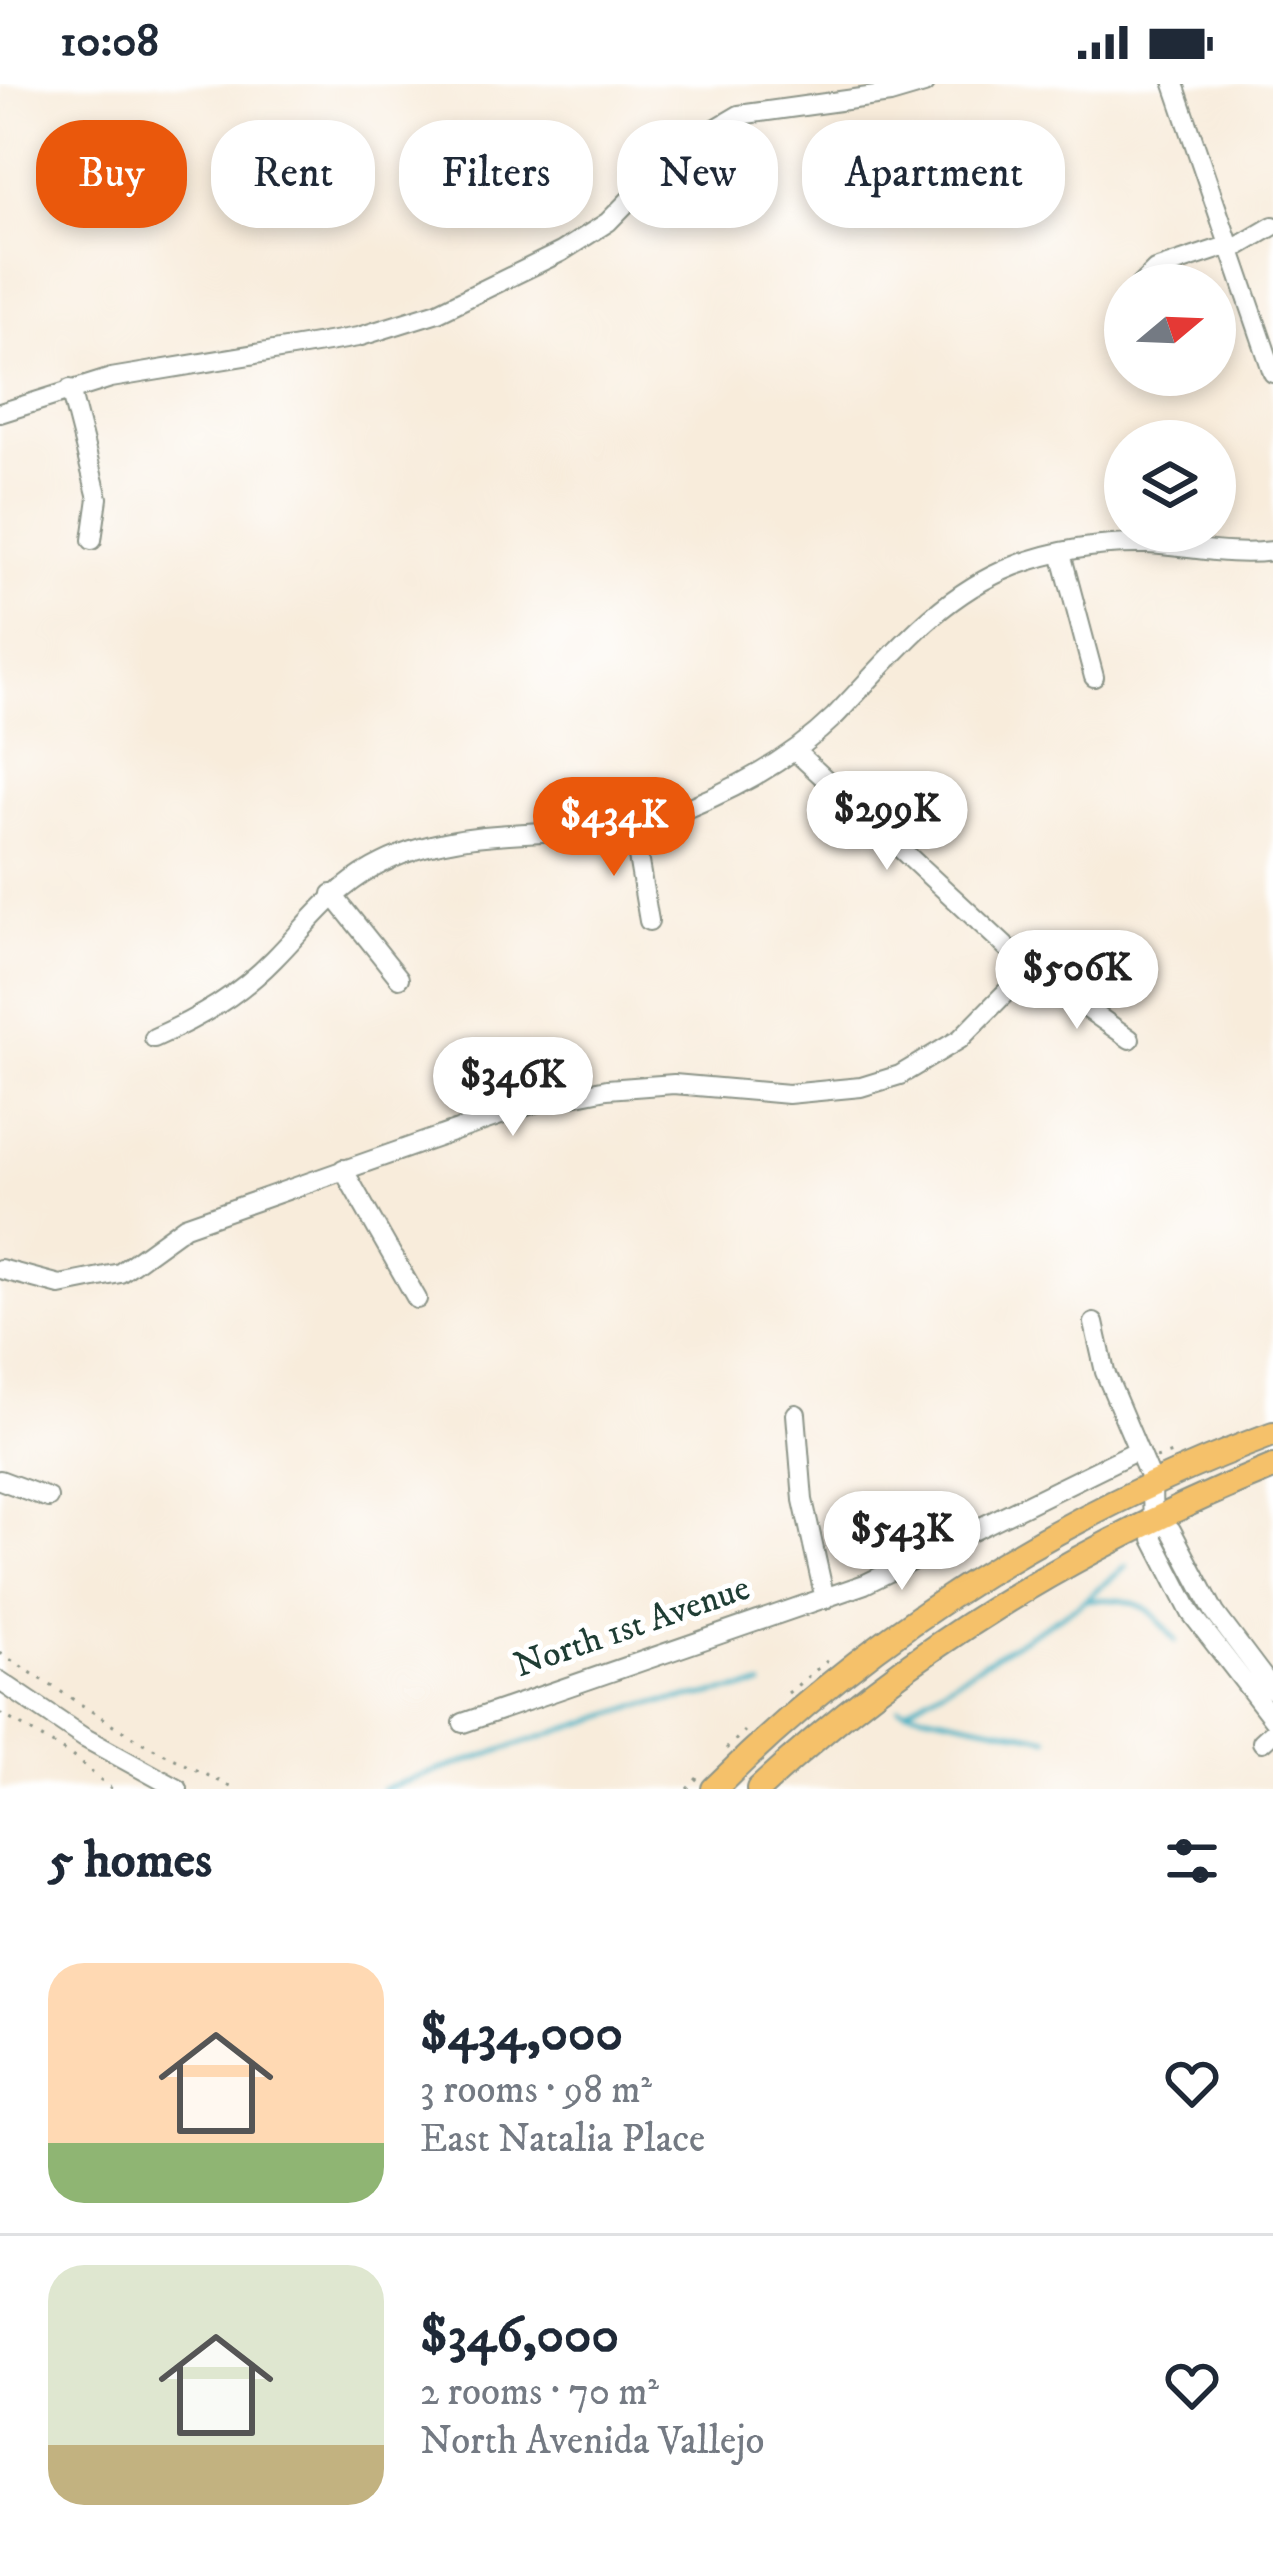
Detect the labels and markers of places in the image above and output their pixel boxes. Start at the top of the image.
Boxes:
pin: $299K [803,771,971,873]
pin: $434K [530,777,698,879]
pin: $506K [993,930,1161,1032]
pin: $346K [429,1037,597,1139]
pin: $543K [818,1491,986,1593]

